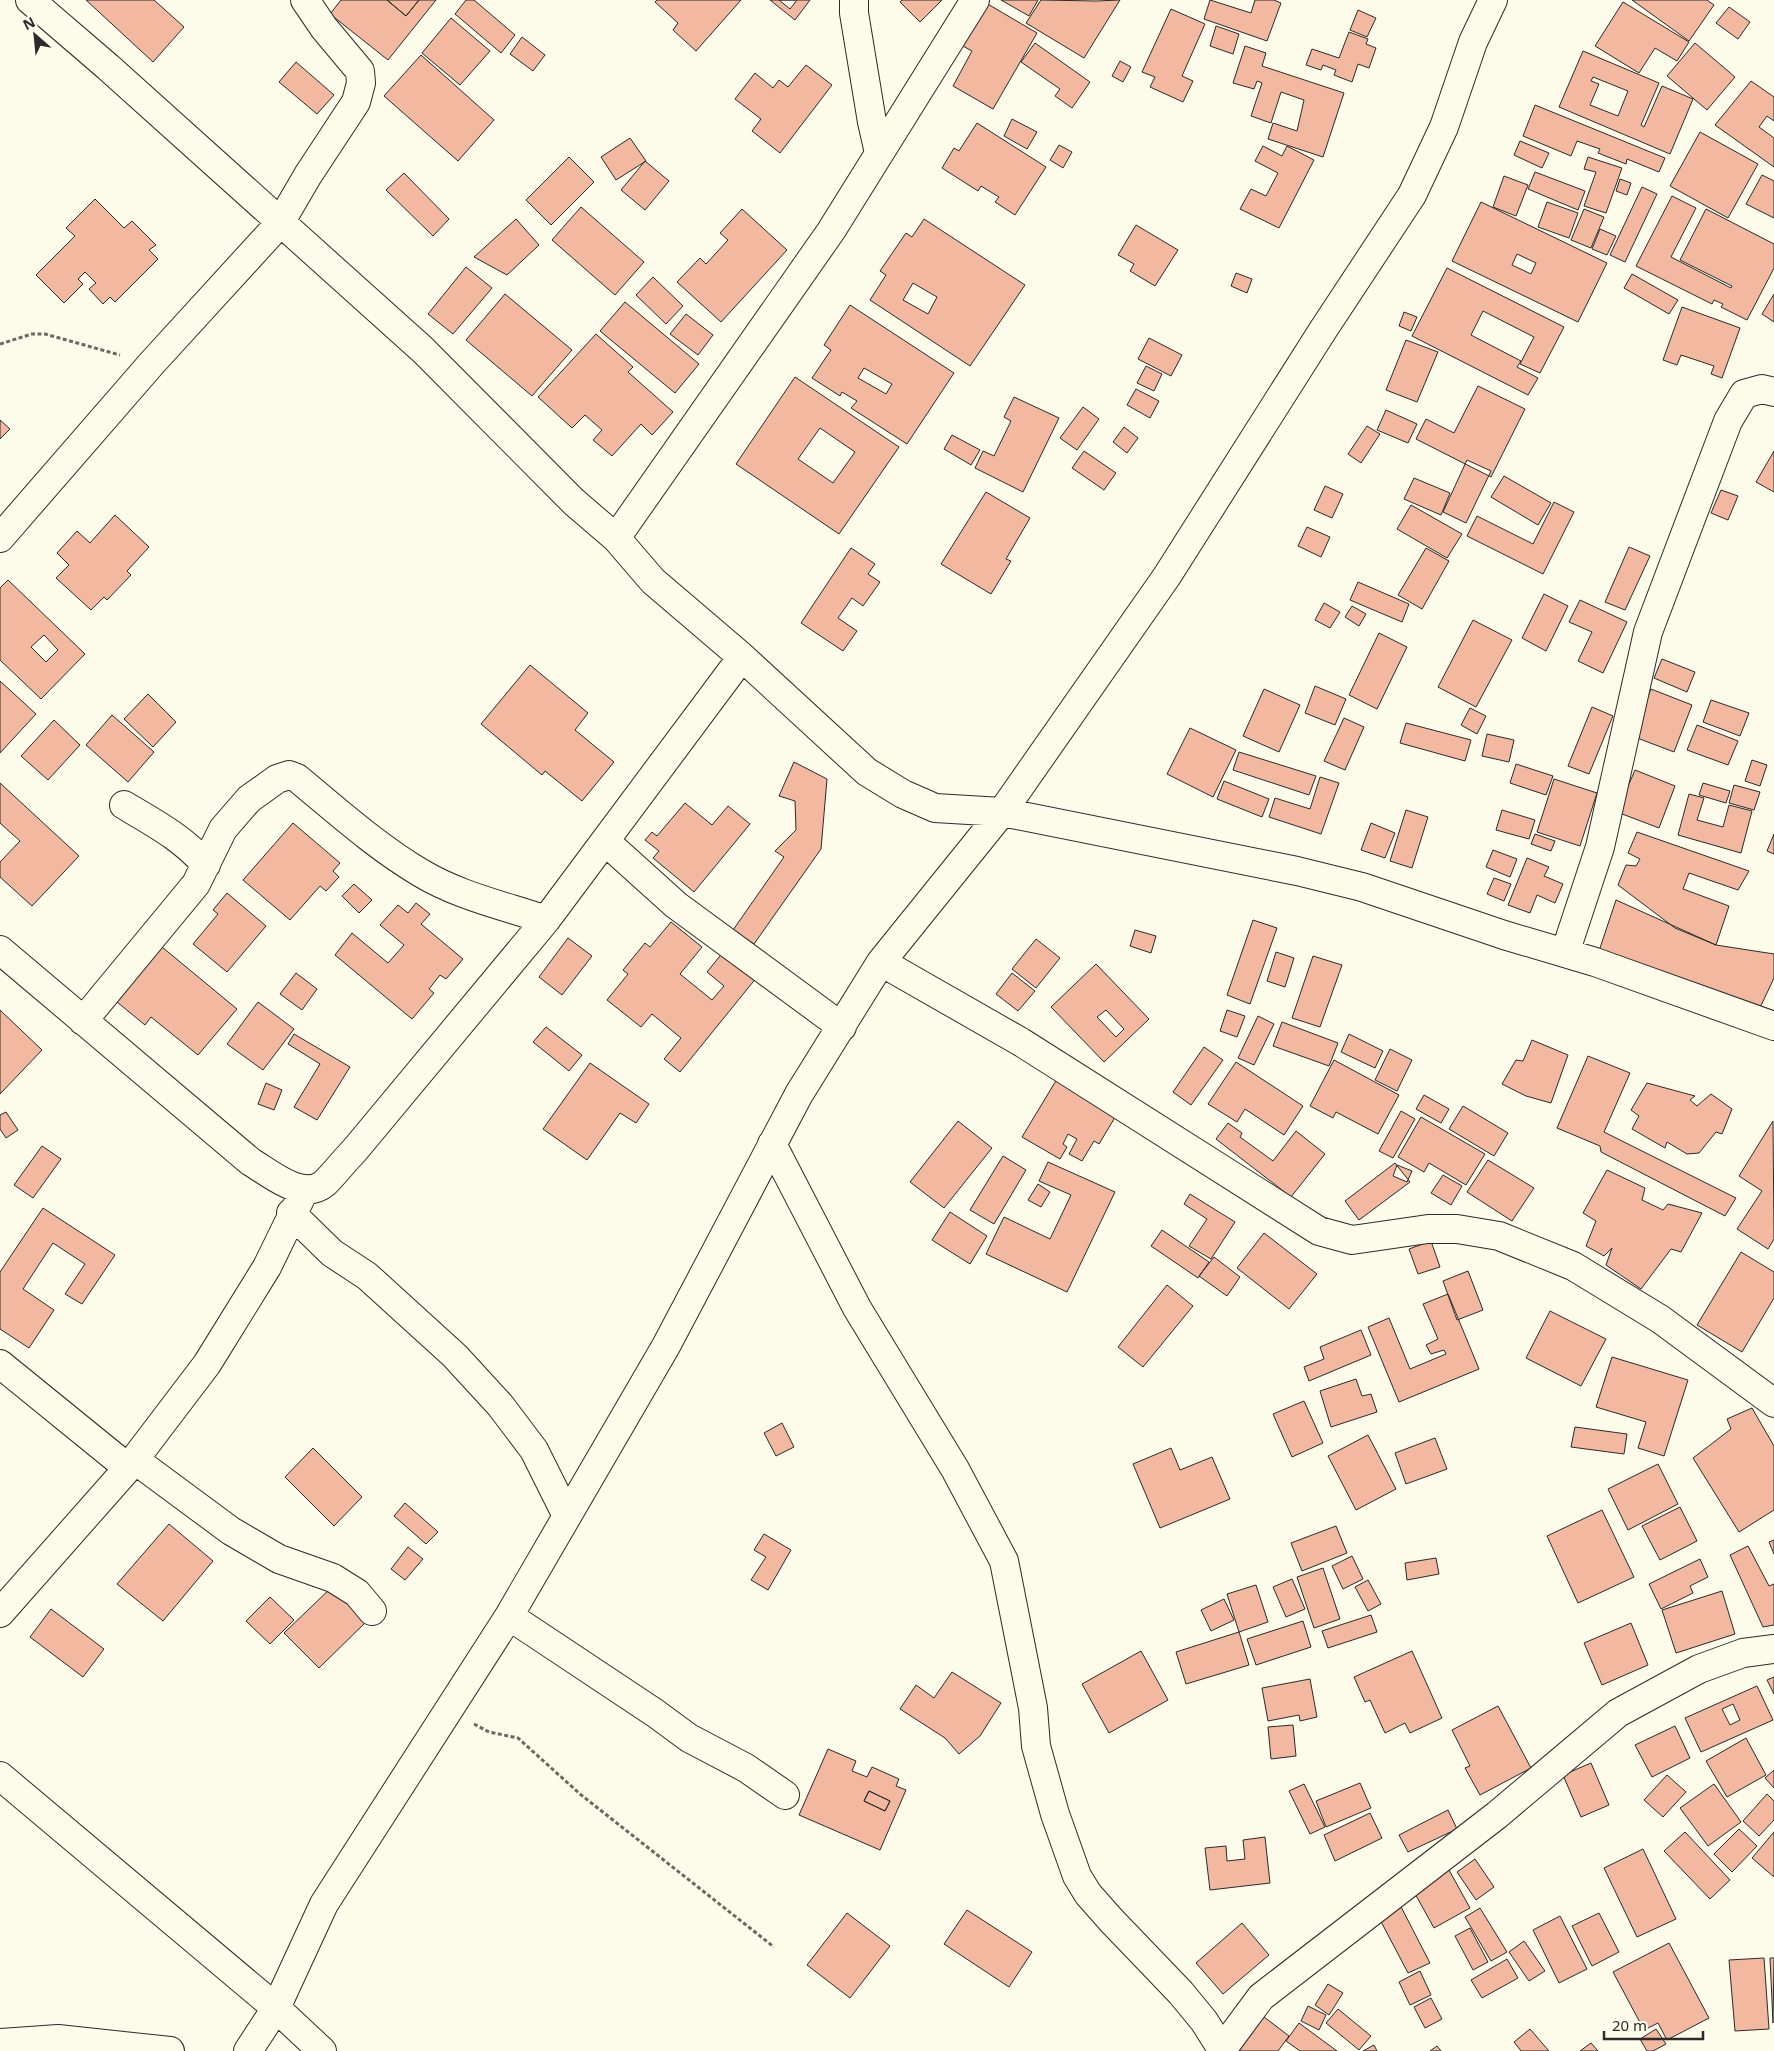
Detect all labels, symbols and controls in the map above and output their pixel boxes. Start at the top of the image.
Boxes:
north arrow [10,10,60,60]
text: N [19,12,38,34]
scale bar [1604,2008,1703,2040]
text: 20 m [1612,2015,1647,2035]

